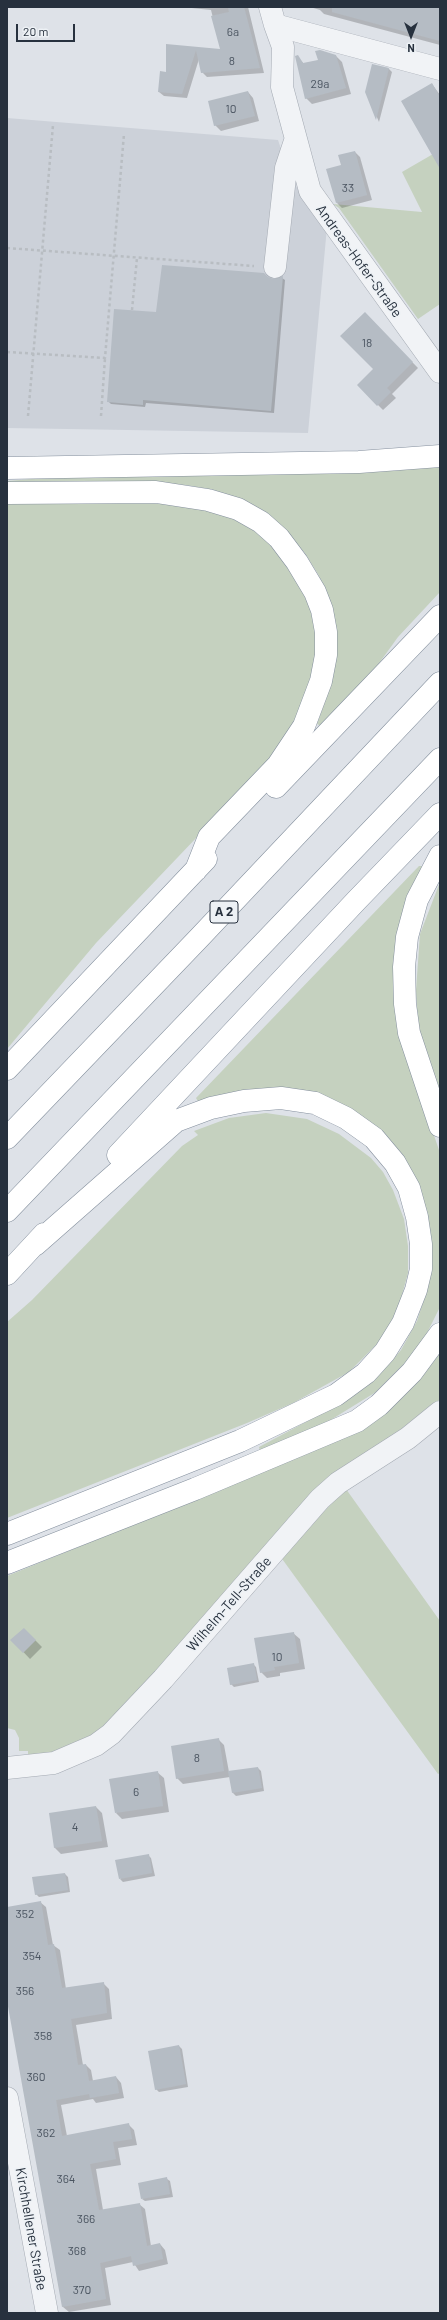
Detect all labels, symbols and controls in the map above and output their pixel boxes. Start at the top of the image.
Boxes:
scale bar [18,16,77,42]
north arrow [391,16,431,56]
text: 20 m [23,24,49,38]
house number: 6a [227,25,239,39]
text: N [407,42,415,55]
house number: 8 [229,54,235,68]
house number: 29a [311,77,329,91]
house number: 10 [226,102,236,116]
house number: 33 [342,181,354,195]
street label: Andreas-Hofer-Straße [312,201,406,321]
house number: 18 [362,336,372,350]
road number: A 2 [210,901,238,923]
street label: Wilhelm-Tell-Straße [183,1553,275,1655]
house number: 10 [272,1650,282,1664]
house number: 8 [194,1751,200,1765]
house number: 6 [133,1785,139,1799]
house number: 4 [72,1820,78,1834]
house number: 352 [16,1907,34,1921]
house number: 354 [23,1949,41,1963]
house number: 356 [16,1984,34,1998]
house number: 358 [34,2029,52,2043]
house number: 360 [26,2070,46,2084]
house number: 362 [37,2126,55,2140]
street label: Kirchhellener Straße [12,2166,50,2292]
house number: 364 [57,2172,75,2186]
house number: 366 [77,2212,95,2226]
house number: 368 [68,2244,86,2258]
house number: 370 [73,2283,91,2297]

